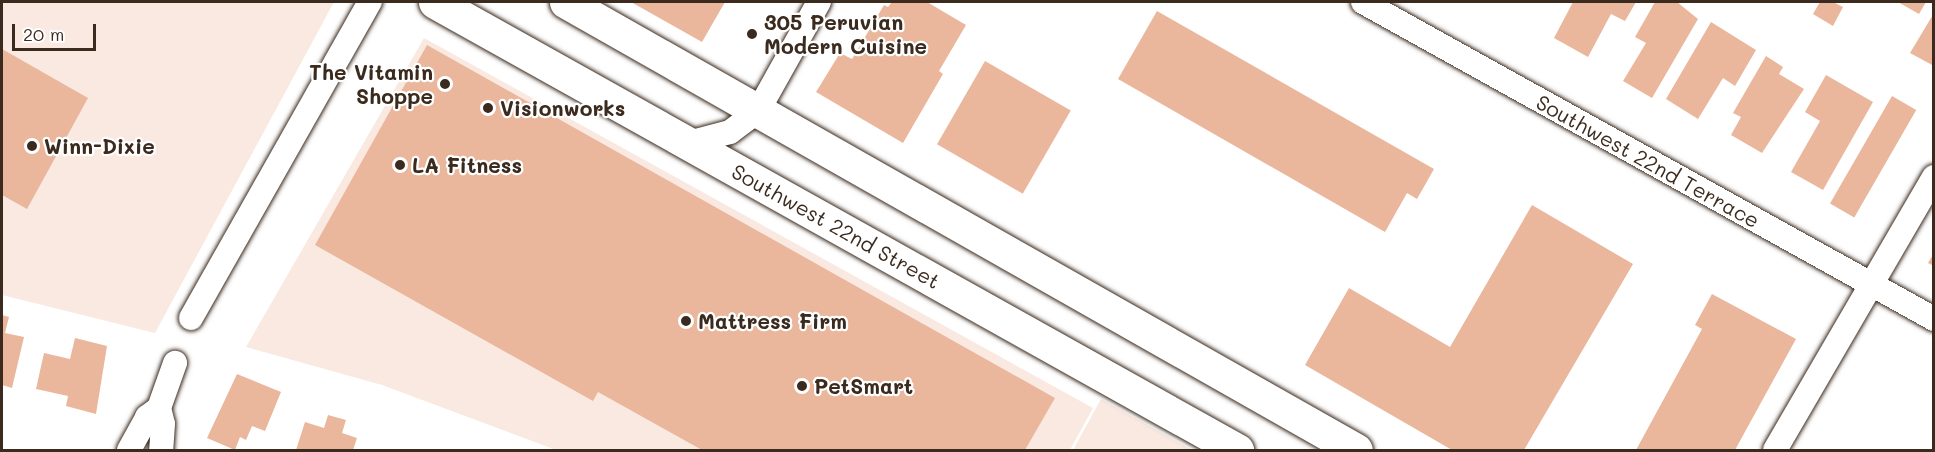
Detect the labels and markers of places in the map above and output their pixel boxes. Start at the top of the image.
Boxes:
place label: 305 Peruvian Modern Cuisine [764,9,927,59]
marker: 305 Peruvian Modern Cuisine [745,27,759,41]
place label: The Vitamin Shoppe [309,59,433,109]
marker: The Vitamin Shoppe [438,77,452,91]
place label: Visionworks [500,95,625,121]
marker: Visionworks [481,101,495,115]
place label: Winn-Dixie [44,133,155,159]
marker: Winn-Dixie [25,139,39,153]
place label: LA Fitness [412,152,522,178]
marker: LA Fitness [393,158,407,172]
place label: Mattress Firm [698,308,847,334]
marker: Mattress Firm [679,314,693,328]
place label: PetSmart [814,373,913,399]
marker: PetSmart [795,379,809,393]

